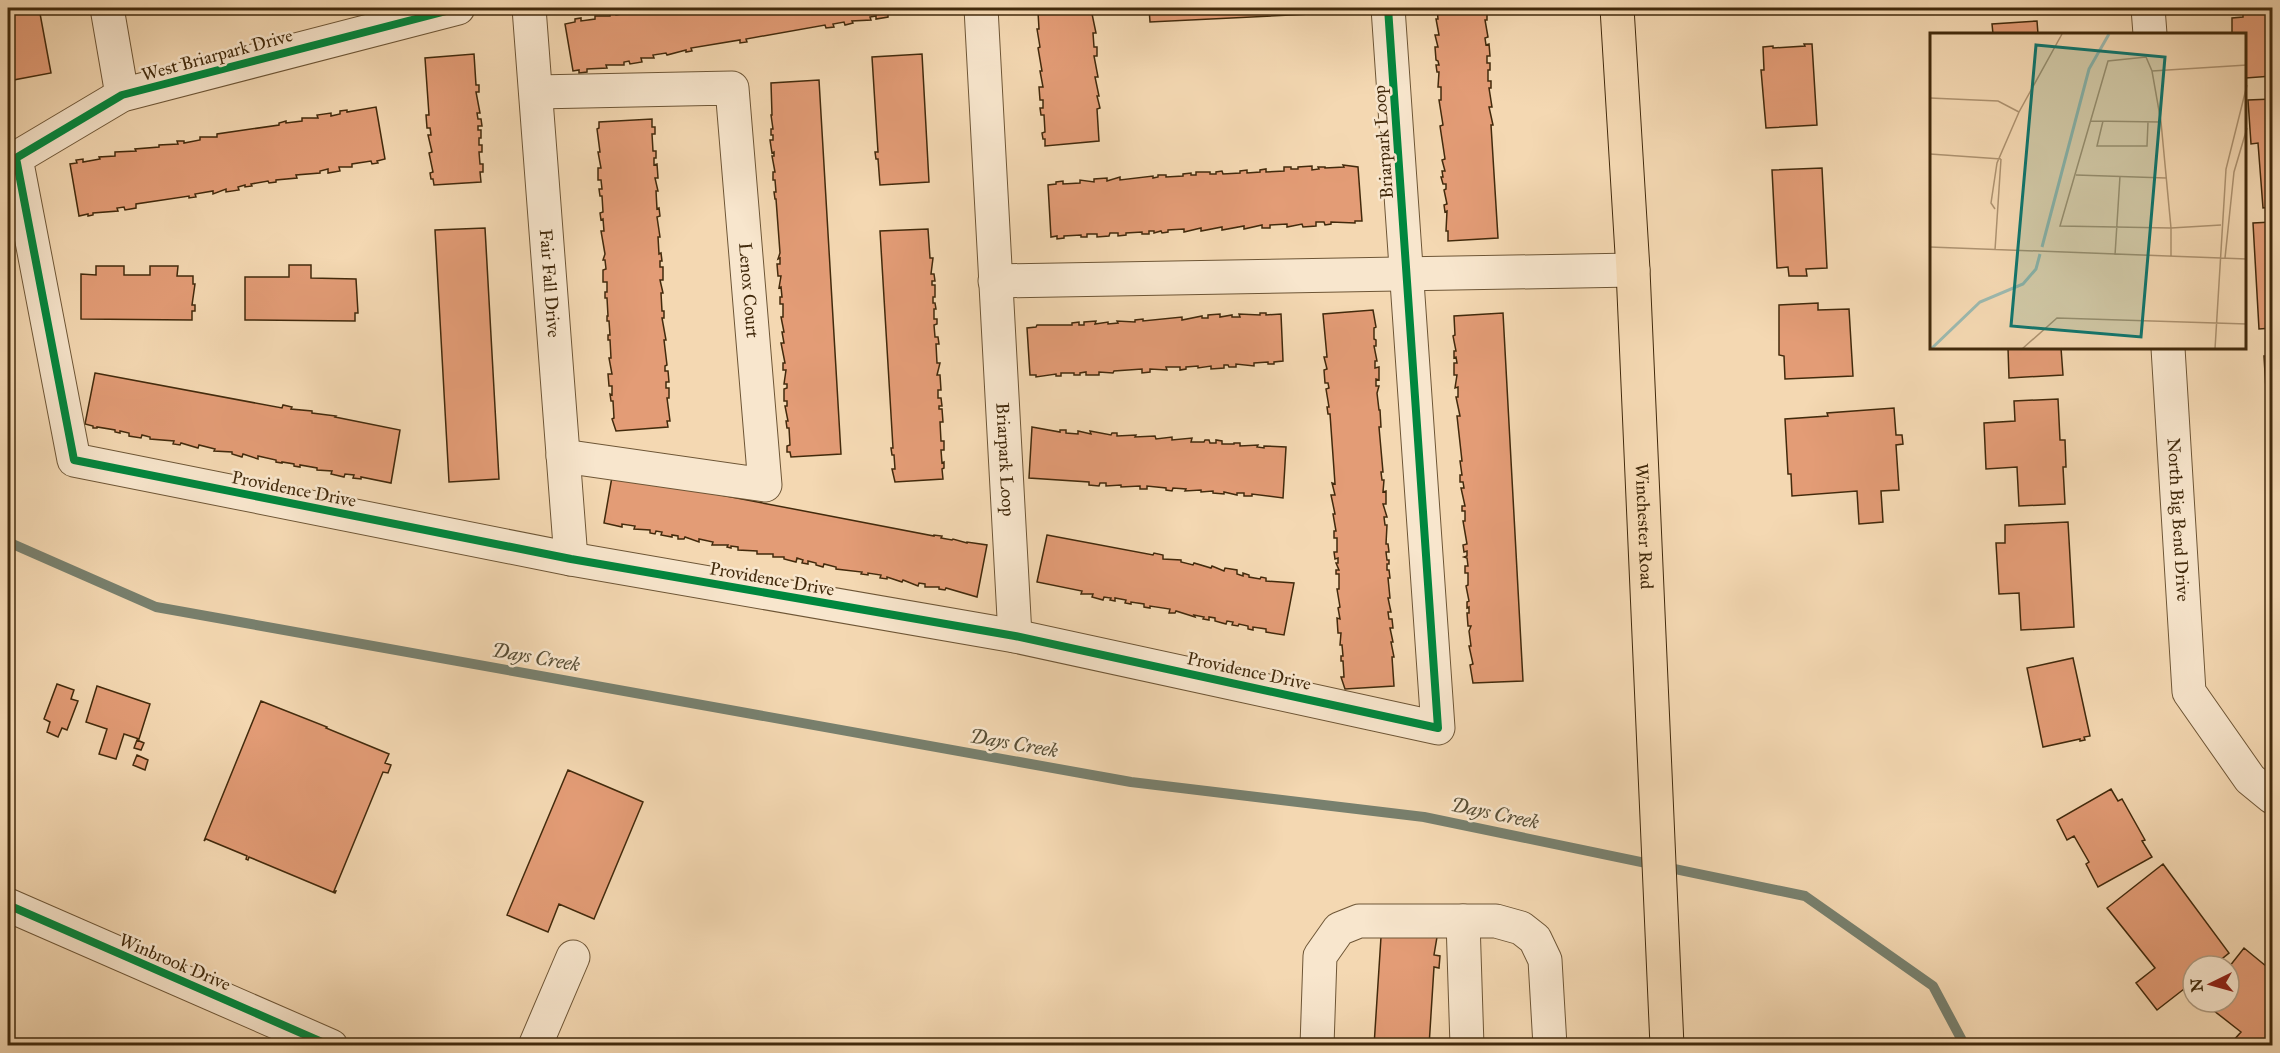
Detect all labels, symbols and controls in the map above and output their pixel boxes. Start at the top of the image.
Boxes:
street label: West Briarpark Drive [139,24,295,86]
inset map [1930,33,2247,350]
street label: Briarpark Loop [1368,84,1398,200]
street label: Fair Fall Drive [535,228,565,338]
street label: Lenox Court [734,242,764,340]
street label: Briarpark Loop [991,402,1020,517]
street label: North Big Bend Drive [2163,437,2194,602]
street label: Winchester Road [1630,463,1658,590]
street label: Providence Drive [230,466,358,512]
street label: Providence Drive [708,557,836,601]
water label: Days Creek [490,637,582,677]
street label: Providence Drive [1185,647,1313,695]
water label: Days Creek [968,723,1060,763]
water label: Days Creek [1449,792,1541,834]
street label: Winbrook Drive [116,929,234,995]
north arrow [2181,954,2241,1014]
text: N [2186,977,2207,993]

